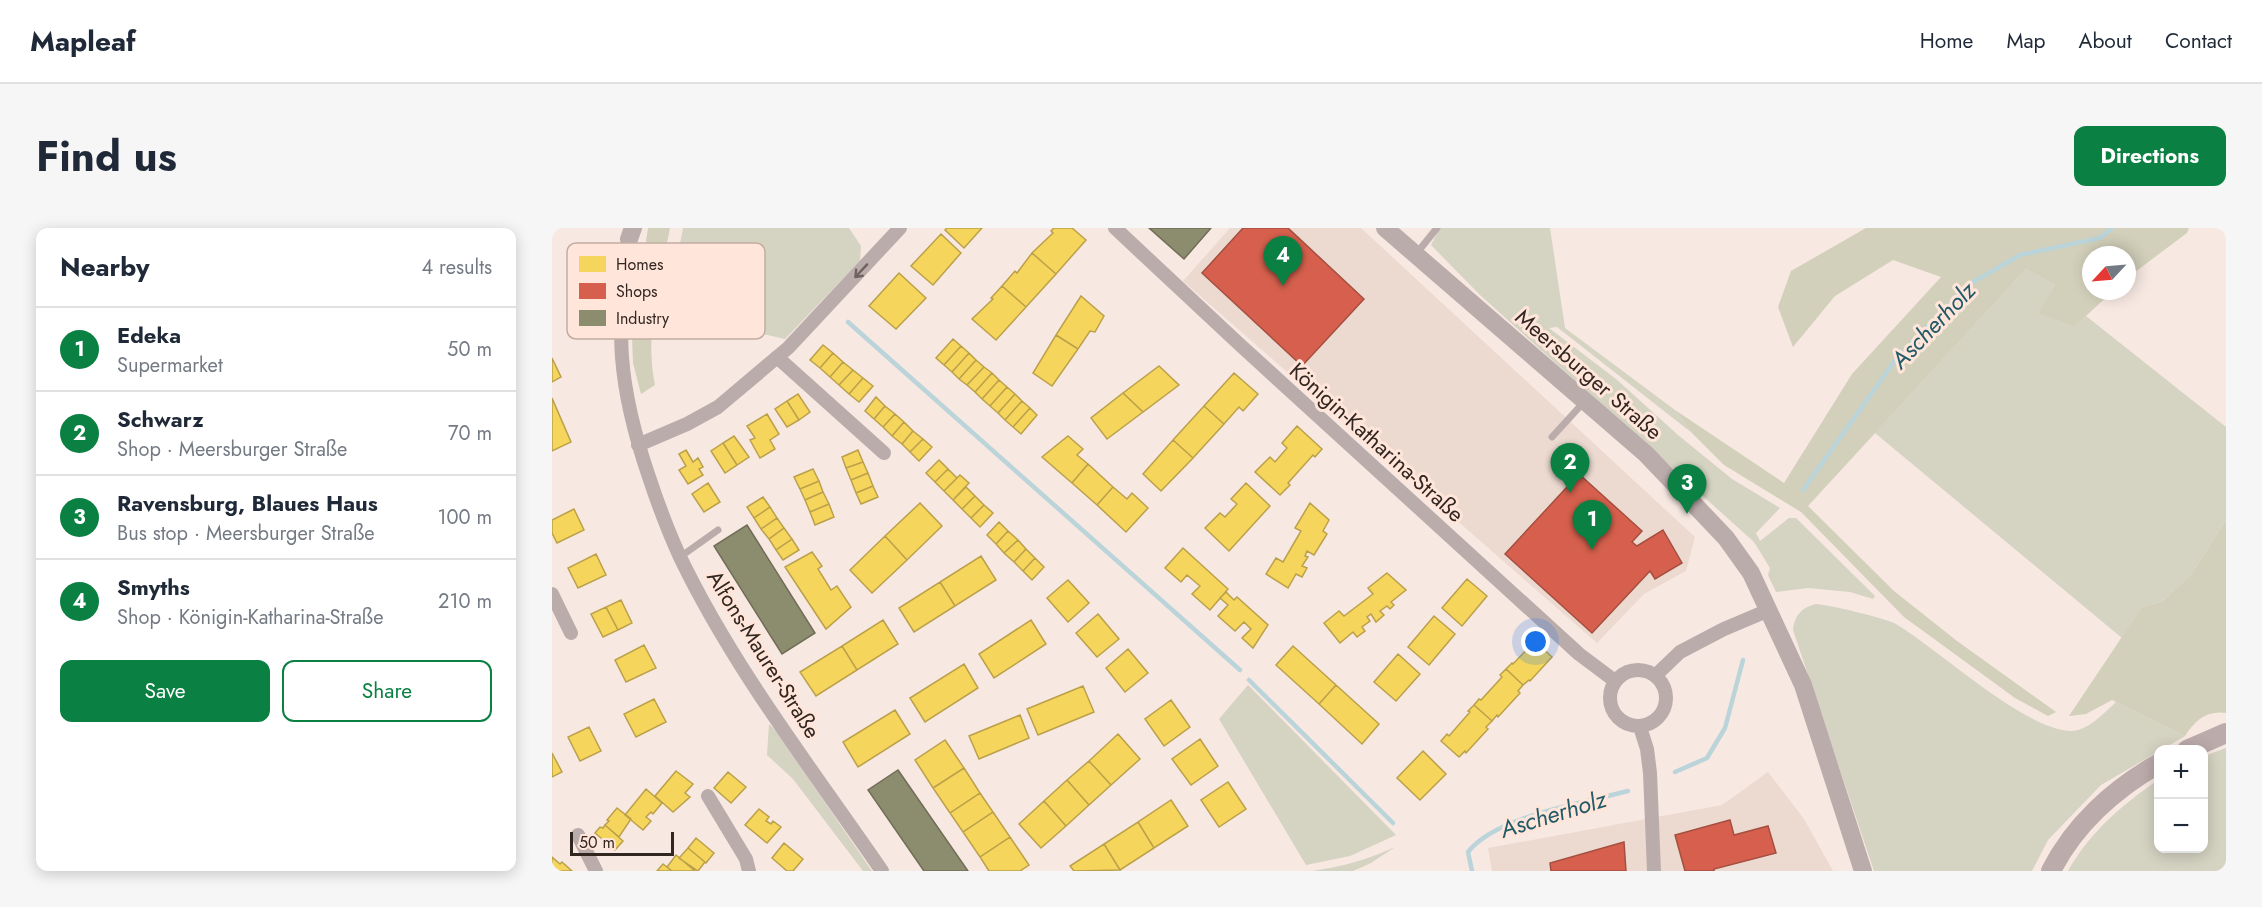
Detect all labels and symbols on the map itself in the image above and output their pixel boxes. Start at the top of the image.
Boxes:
pin: 4 [1264,236,1302,286]
legend [567,243,765,339]
north arrow [2082,246,2136,300]
text: Homes [616,253,663,276]
one-way arrow [854,263,868,278]
water label: Ascherholz [1882,273,1984,377]
text: Shops [616,280,657,303]
street label: Meersburger Straße [1509,301,1669,447]
text: Industry [616,307,670,330]
street label: Königin-Katharina-Straße [1283,355,1471,529]
pin: 2 [1550,444,1590,493]
pin: 3 [1668,464,1706,514]
pin: 1 [1572,500,1612,550]
street label: Alfons-Maurer-Straße [699,564,829,744]
your location [1521,627,1550,656]
water label: Ascherholz [1495,781,1612,847]
scale bar [570,829,674,856]

